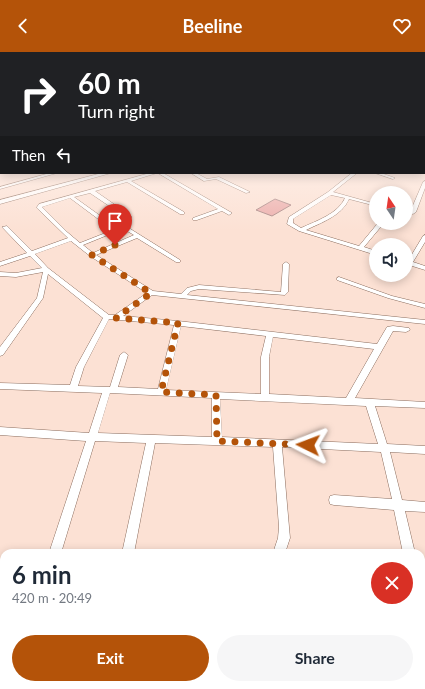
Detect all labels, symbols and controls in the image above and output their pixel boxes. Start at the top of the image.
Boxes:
icon: back [12,15,34,37]
text: Beeline [183,15,242,37]
icon: heart [391,15,413,37]
text: 60 m [78,66,141,100]
icon: right [12,68,64,120]
text: Turn right [78,100,155,122]
icon: left [53,144,75,166]
text: Then [12,146,45,164]
north arrow [369,186,413,230]
map controls [369,186,413,282]
pin [98,204,132,245]
icon: arrive [104,210,126,232]
button: sound [369,238,413,282]
position arrow [287,424,329,466]
text: 6 min [12,560,72,589]
button: close [371,562,413,604]
text: 420 m · 20:49 [12,590,92,606]
button: Exit [12,635,209,681]
button: Share [217,635,413,681]

